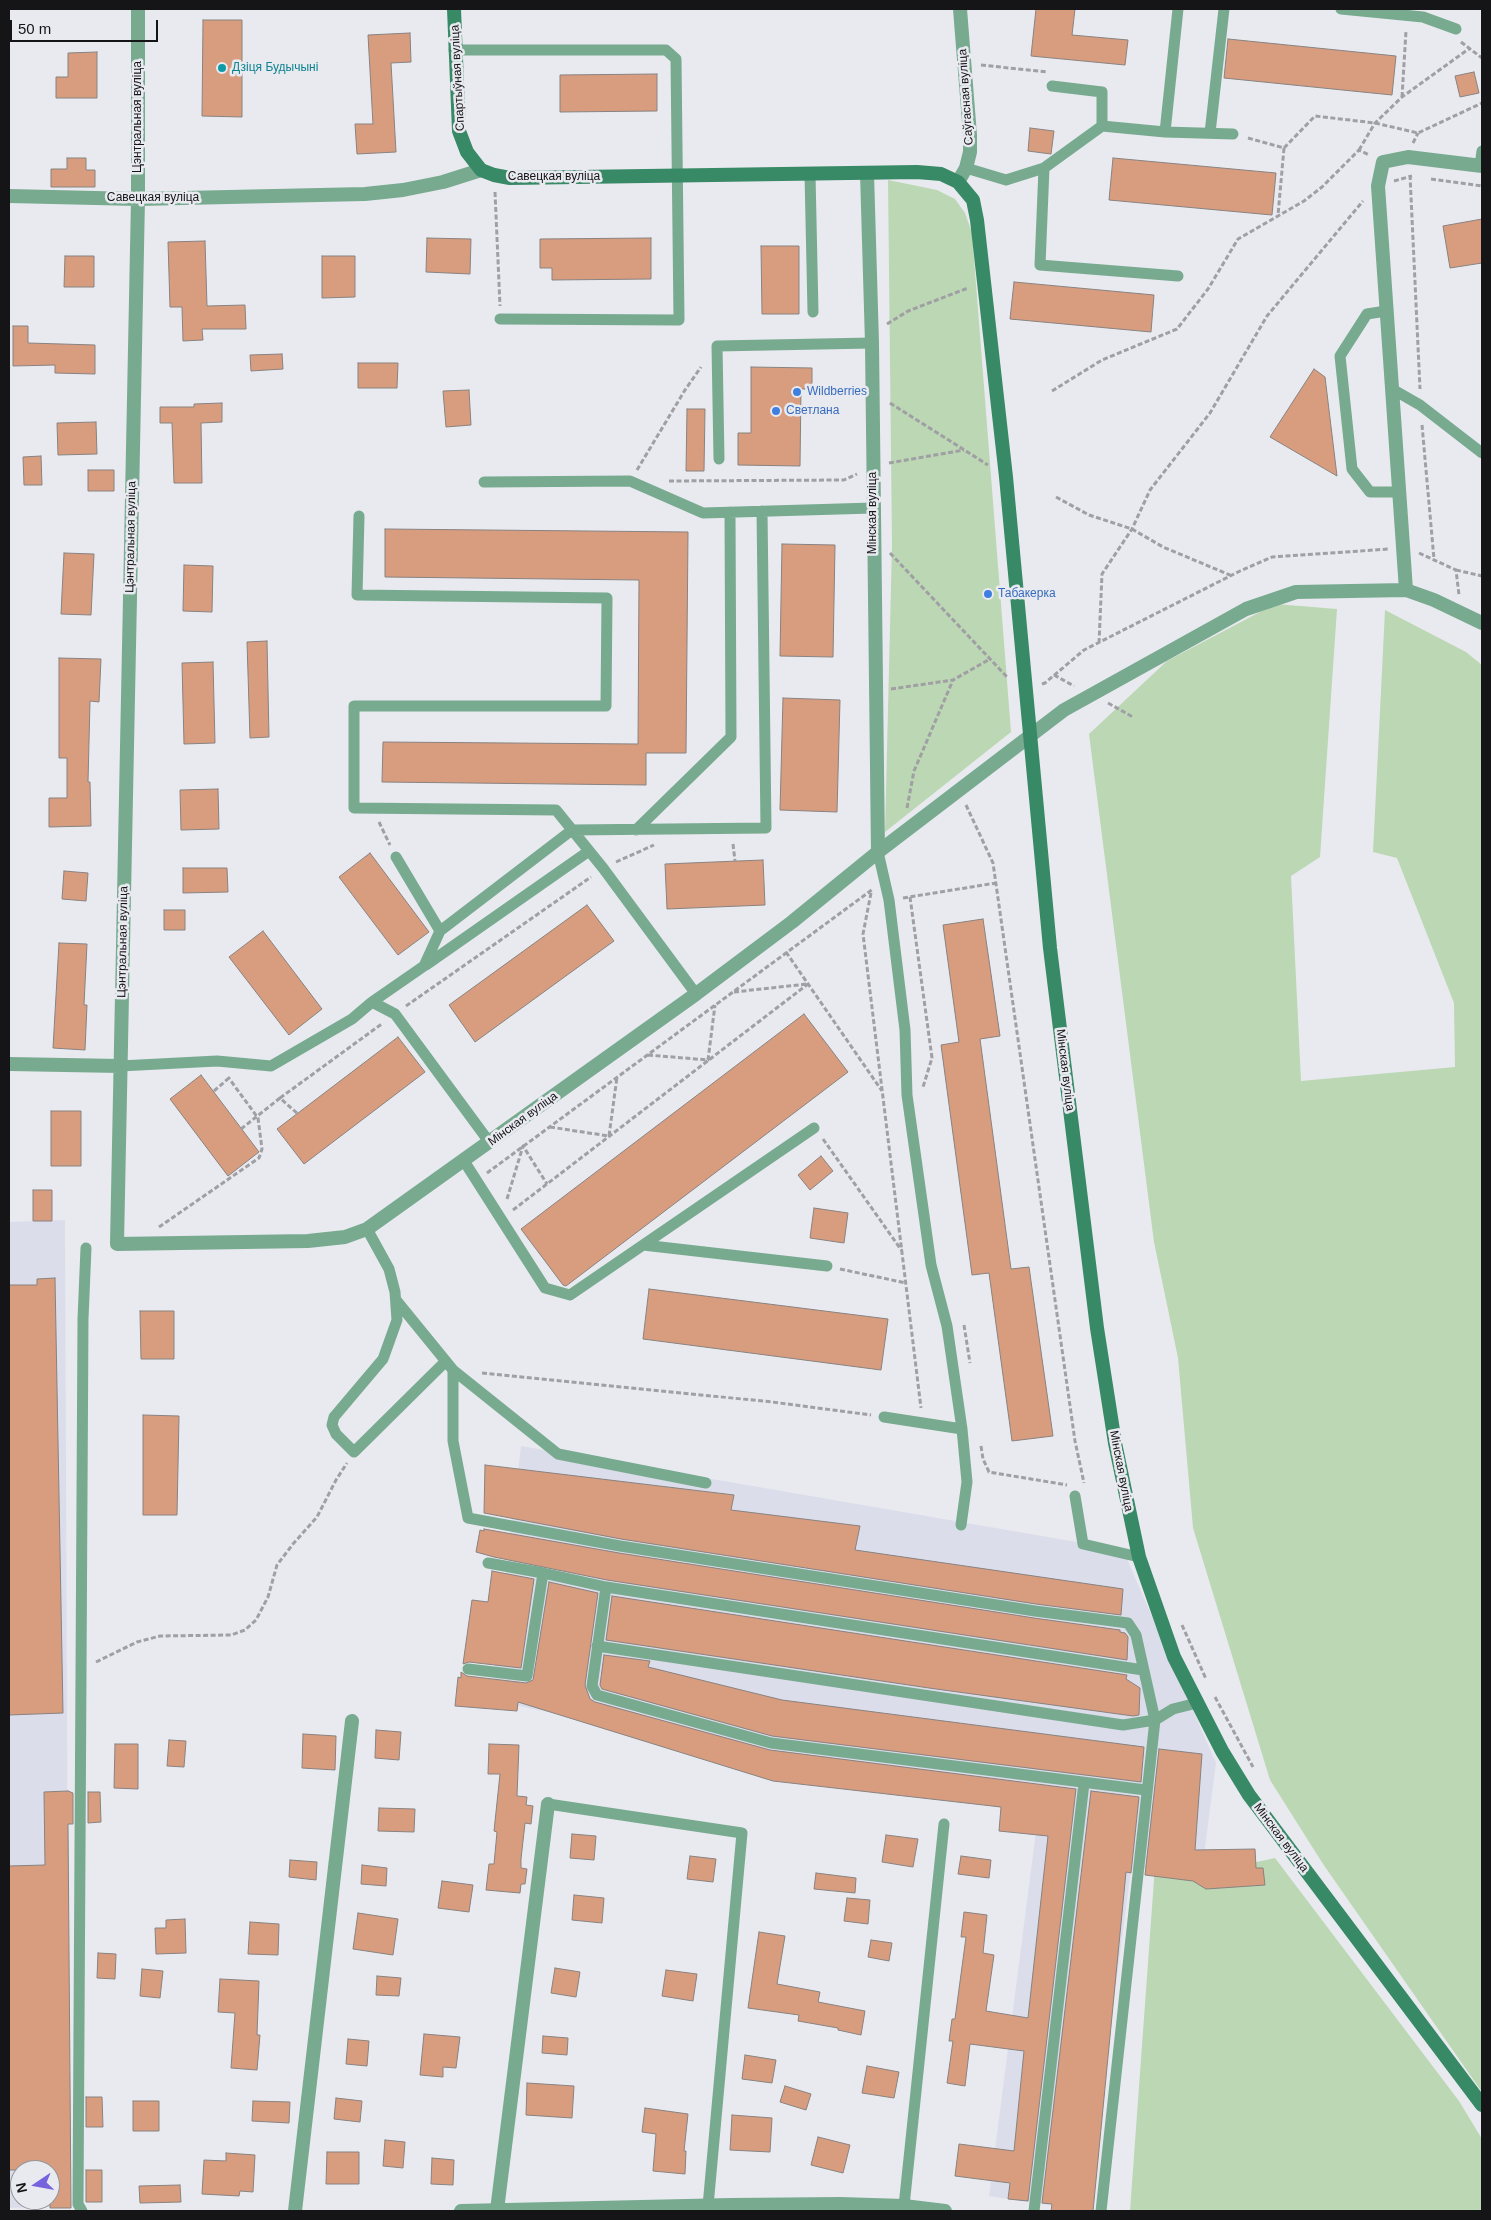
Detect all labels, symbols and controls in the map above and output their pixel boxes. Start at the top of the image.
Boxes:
scale bar [12,10,160,42]
text: 50 m [18,20,51,37]
street label: Спартыўная вуліца [448,24,468,132]
street label: Саўгасная вуліца [955,48,977,146]
street label: Цэнтральная вуліца [131,61,145,173]
place label: Дзіця Будычыні [232,61,318,75]
marker: Дзіця Будычыні [216,62,228,74]
street label: Савецкая вуліца [508,170,600,184]
street label: Савецкая вуліца [107,191,199,205]
place label: Wildberries [807,385,867,399]
marker: Wildberries [791,386,803,398]
place label: Светлана [786,404,839,418]
marker: Светлана [770,405,782,417]
street label: Мінская вуліца [866,472,880,554]
street label: Цэнтральная вуліца [123,481,139,593]
place label: Табакерка [998,587,1056,601]
marker: Табакерка [982,588,994,600]
street label: Цэнтральная вуліца [115,886,131,998]
street label: Мінская вуліца [1053,1028,1077,1112]
street label: Мінская вуліца [485,1089,561,1149]
street label: Мінская вуліца [1106,1429,1136,1513]
street label: Мінская вуліца [1250,1801,1312,1875]
north arrow [10,2160,60,2210]
text: N [12,2181,30,2195]

